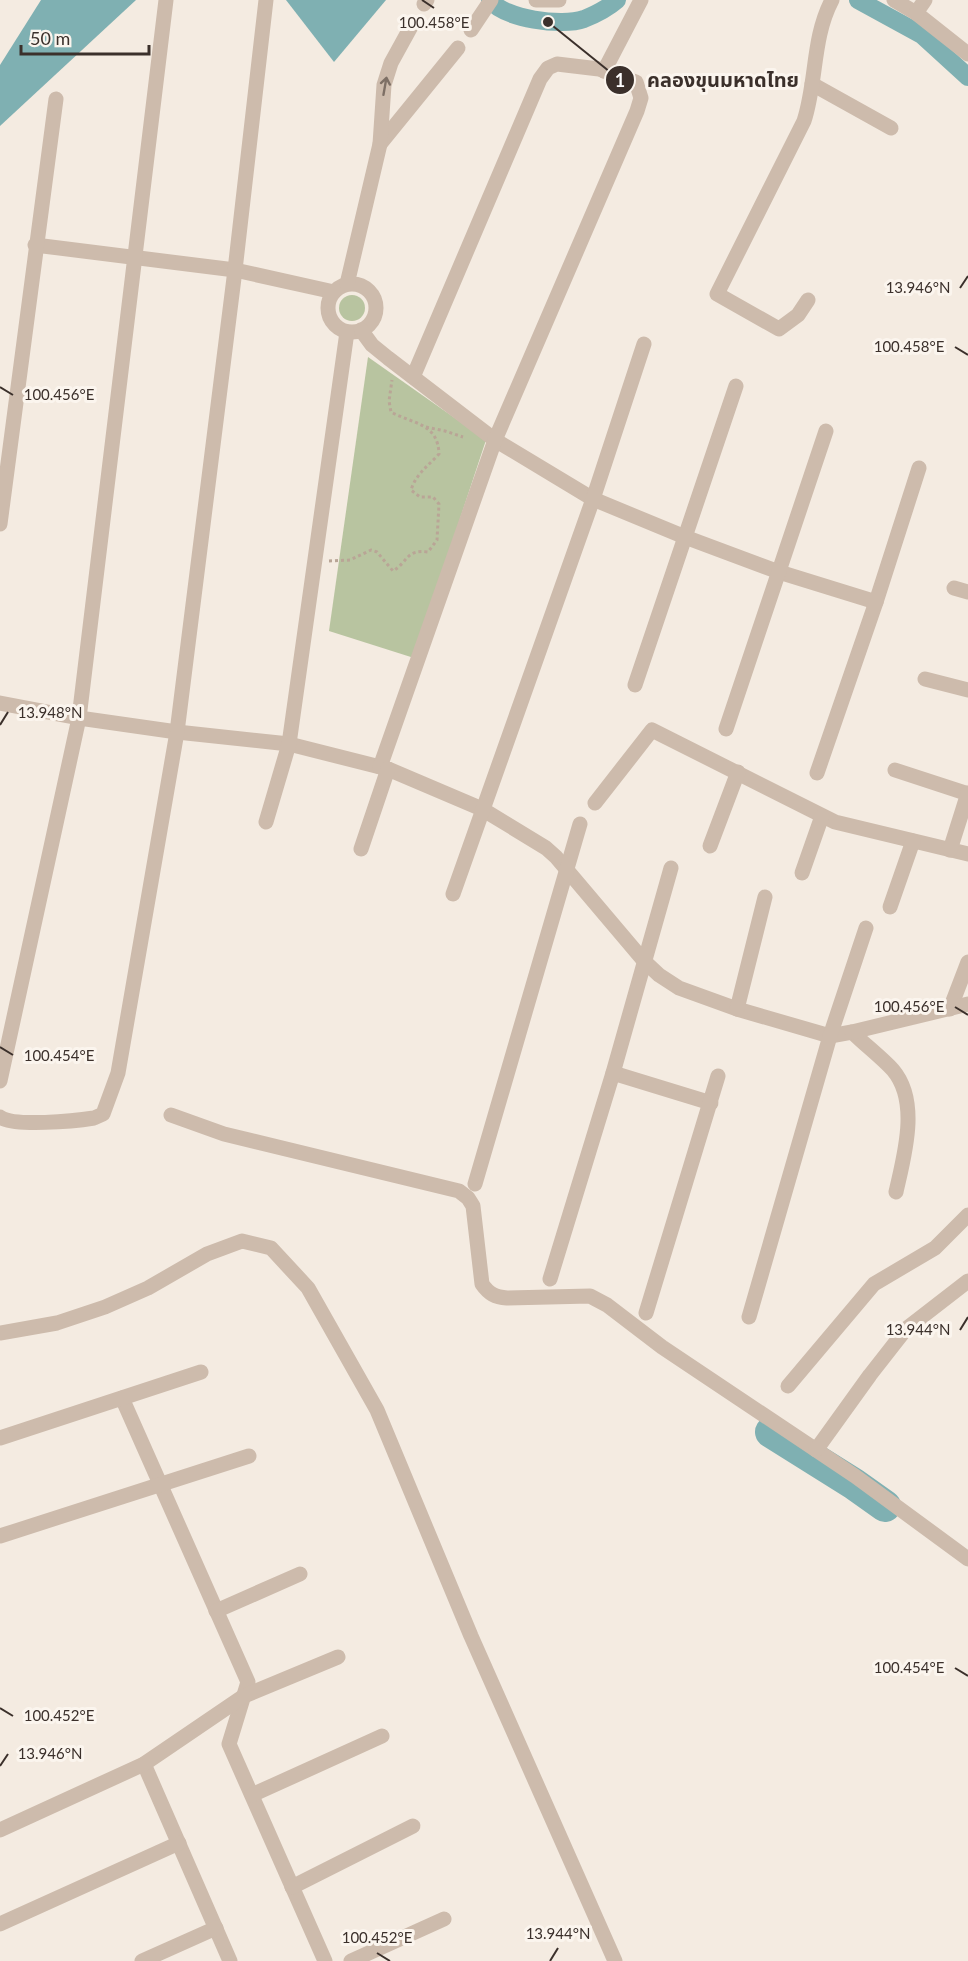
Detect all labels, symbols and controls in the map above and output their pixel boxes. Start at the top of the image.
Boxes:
text: 100.458°E [399,13,469,31]
scale bar [21,18,148,56]
text: 50 m [30,27,70,49]
callout: คลองขุนมหาดไทย [605,61,811,99]
text: คลองขุนมหาดไทย [647,67,799,92]
text: 1 [615,69,625,91]
one-way arrow [380,76,391,96]
text: 13.946°N [886,278,950,296]
text: 100.458°E [874,337,944,355]
text: 100.456°E [24,385,94,403]
text: 13.948°N [18,703,82,721]
text: 100.456°E [874,997,944,1015]
text: 100.454°E [24,1046,94,1064]
text: 13.944°N [886,1320,950,1338]
text: 100.454°E [874,1658,944,1676]
text: 100.452°E [24,1706,94,1724]
text: 13.946°N [18,1744,82,1762]
text: 13.944°N [526,1924,590,1942]
text: 100.452°E [342,1928,412,1946]

